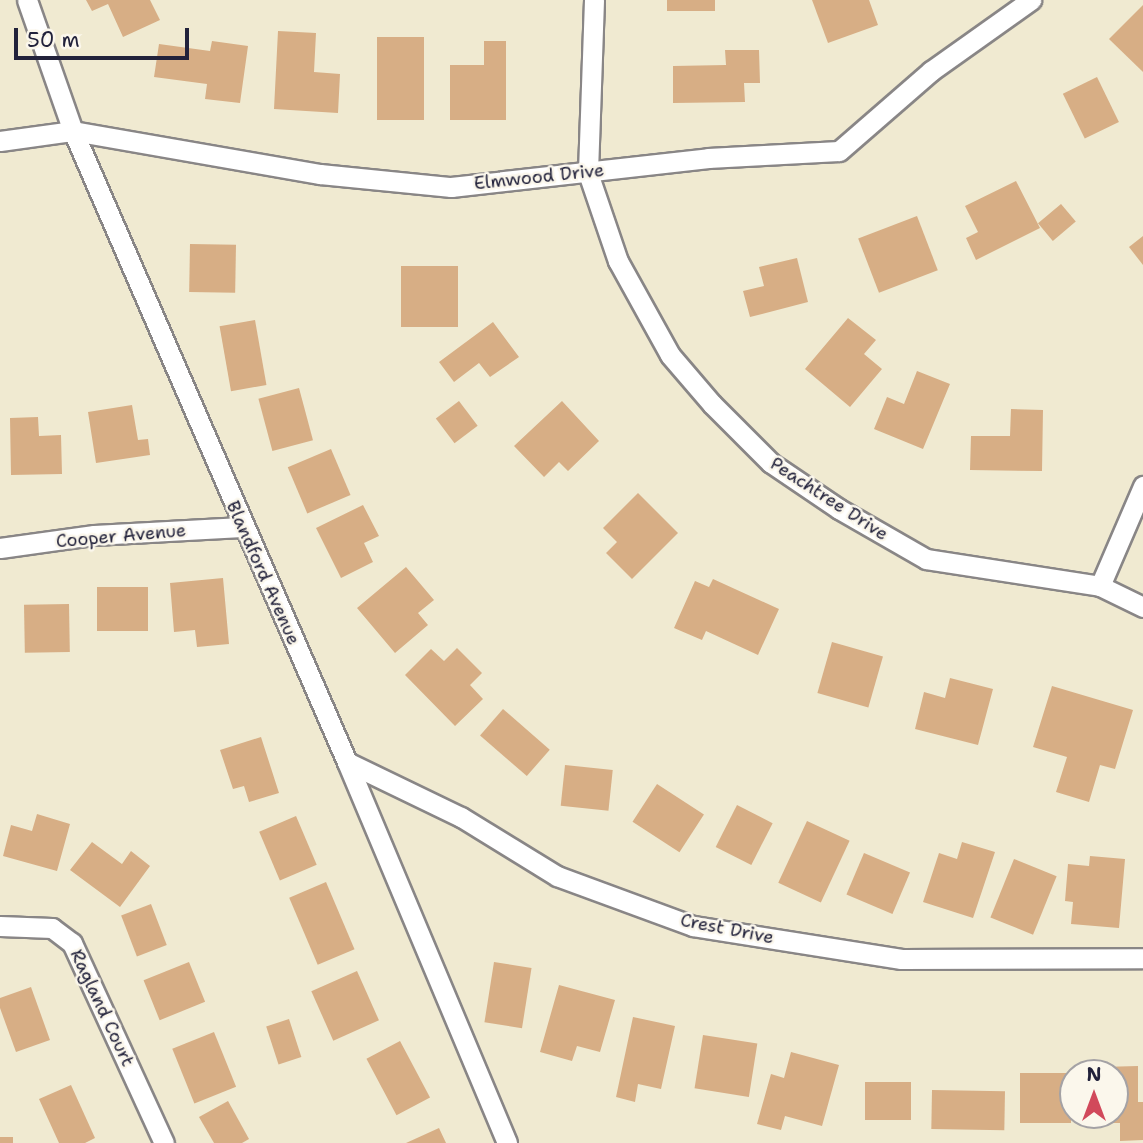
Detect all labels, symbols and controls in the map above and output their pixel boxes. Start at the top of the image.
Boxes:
scale bar [18,14,192,58]
text: 50 m [27,26,80,54]
street label: Elmwood Drive [473,159,605,195]
street label: Peachtree Drive [766,453,892,545]
street label: Blandford Avenue [222,498,304,648]
street label: Cooper Avenue [55,520,187,552]
street label: Crest Drive [679,909,775,949]
street label: Ragland Court [65,946,139,1070]
north arrow [1059,1059,1129,1129]
text: N [1086,1062,1102,1087]

